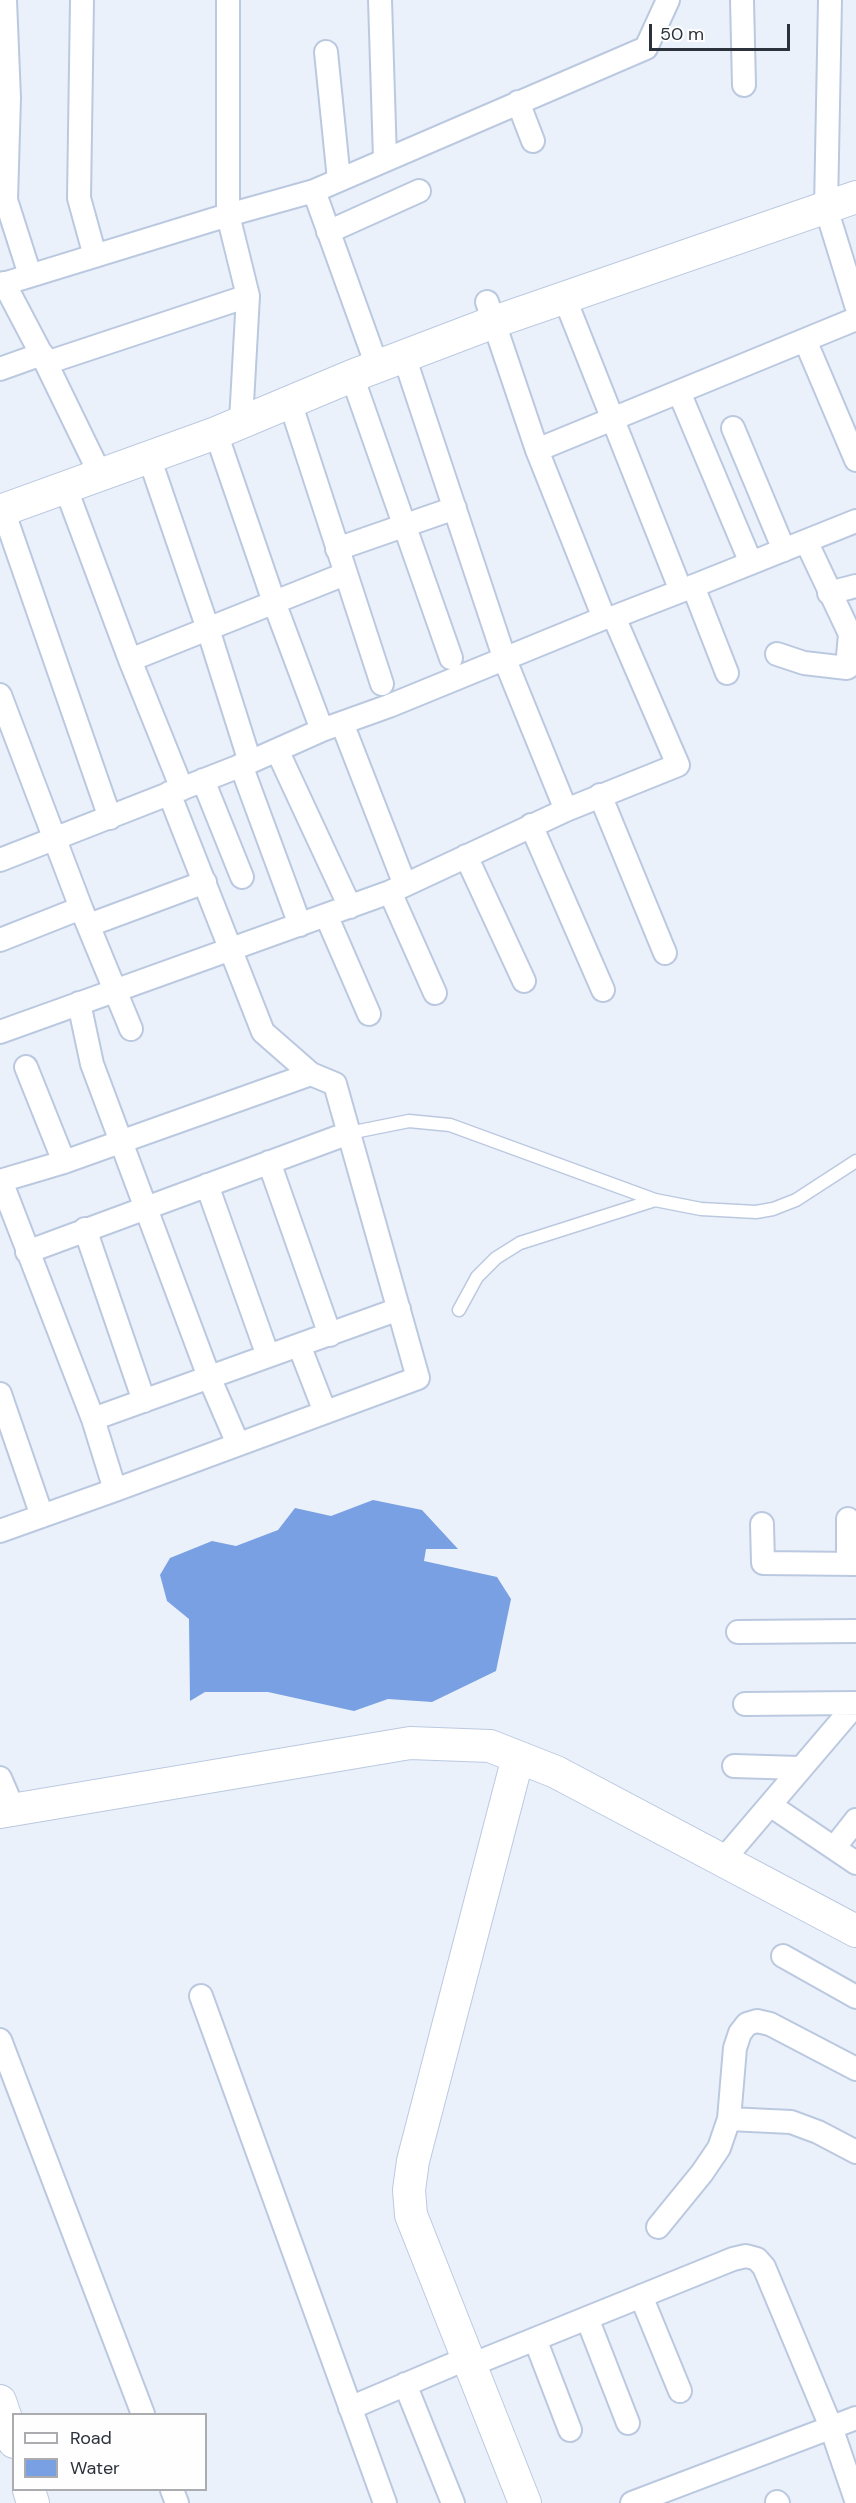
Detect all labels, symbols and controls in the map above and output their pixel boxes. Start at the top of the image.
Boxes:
scale bar [652,12,793,50]
text: 50 m [660,22,704,46]
legend [12,2413,207,2491]
text: Road [70,2426,112,2450]
text: Water [70,2456,120,2480]

